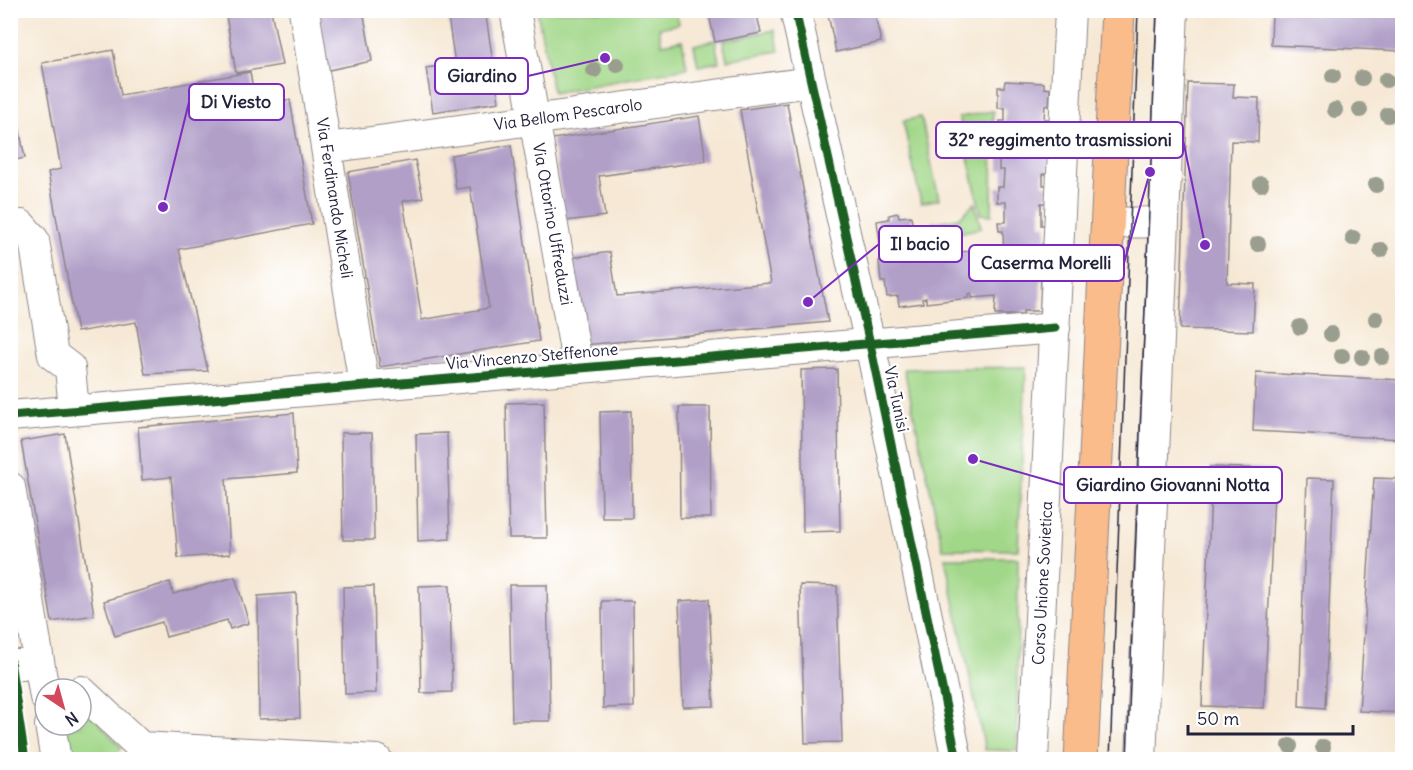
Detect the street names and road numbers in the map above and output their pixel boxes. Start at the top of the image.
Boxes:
street label: Via Bellom Pescarolo [493,94,643,134]
street label: Via Ferdinando Micheli [312,116,358,280]
street label: Via Ottorino Uffreduzzi [529,141,577,307]
street label: Via Vincenzo Steffenone [445,339,619,373]
street label: Via Tunisi [880,364,914,434]
street label: Corso Unione Sovietica [1028,500,1056,666]

